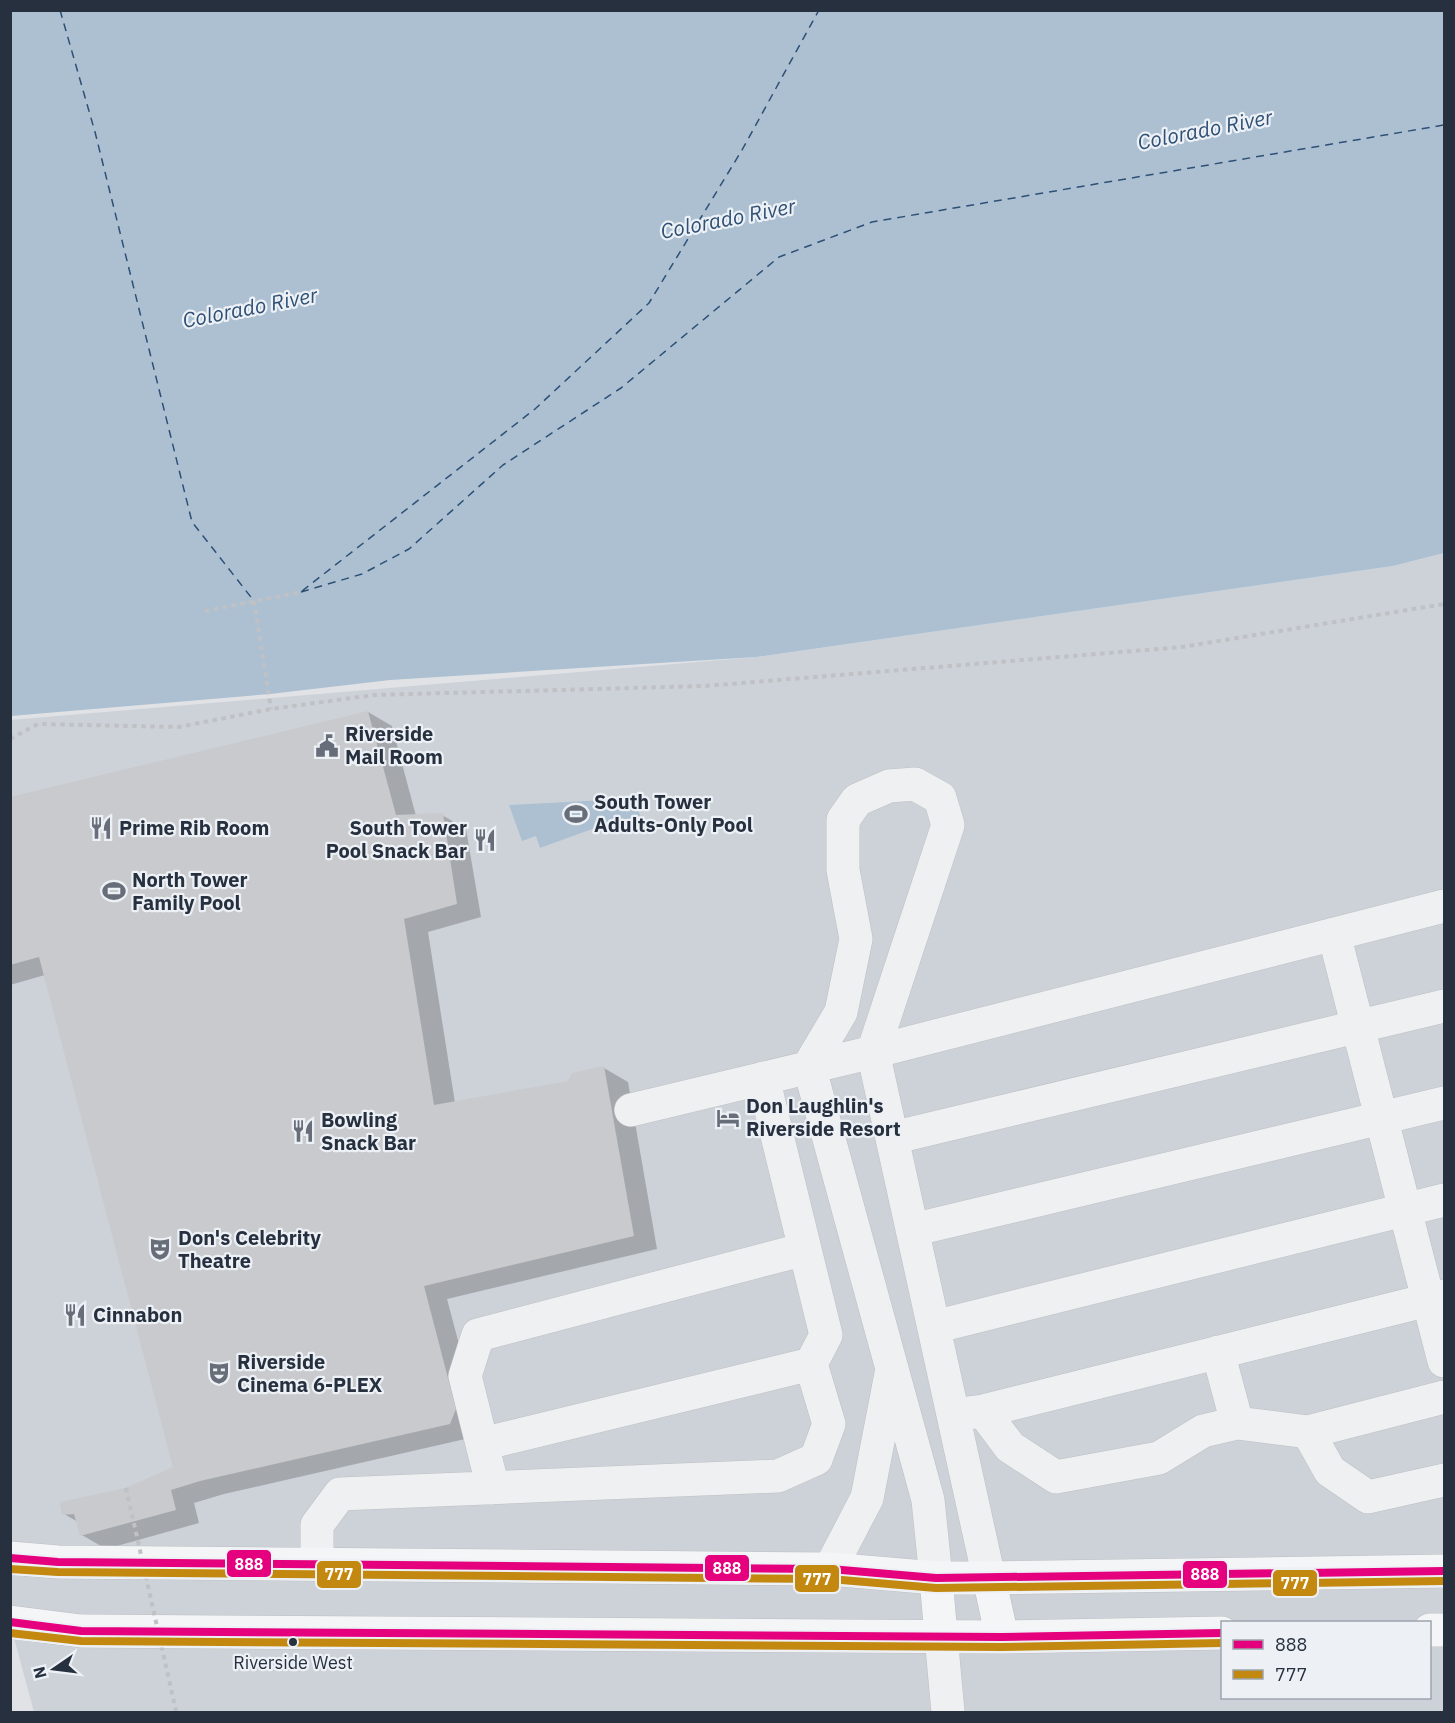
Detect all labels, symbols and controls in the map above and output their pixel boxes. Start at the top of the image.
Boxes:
water label: Colorado River [1135,102,1276,156]
water label: Colorado River [658,191,799,245]
water label: Colorado River [180,280,321,334]
place label: Riverside Mail Room [345,720,443,770]
public building icon: Riverside Mail Room [314,733,340,759]
place label: South Tower Adults-Only Pool [594,788,753,838]
sports icon: South Tower Adults-Only Pool [563,801,589,827]
place label: Prime Rib Room [119,814,269,841]
place label: South Tower Pool Snack Bar [326,814,467,864]
restaurant icon: Prime Rib Room [88,815,114,841]
restaurant icon: South Tower Pool Snack Bar [472,827,498,853]
place label: North Tower Family Pool [132,866,248,916]
sports icon: North Tower Family Pool [101,878,127,904]
place label: Don Laughlin's Riverside Resort [746,1092,901,1142]
hotel icon: Don Laughlin's Riverside Resort [715,1105,741,1131]
place label: Bowling Snack Bar [321,1106,416,1156]
restaurant icon: Bowling Snack Bar [290,1118,316,1144]
place label: Don's Celebrity Theatre [178,1224,321,1274]
theatre icon: Don's Celebrity Theatre [147,1236,173,1262]
place label: Cinnabon [93,1301,182,1328]
restaurant icon: Cinnabon [62,1302,88,1328]
place label: Riverside Cinema 6-PLEX [237,1348,383,1398]
theatre icon: Riverside Cinema 6-PLEX [206,1360,232,1386]
line badge: 888 [226,1549,272,1578]
text: 888 [235,1554,263,1574]
line badge: 888 [704,1554,750,1582]
text: 888 [713,1558,741,1578]
line badge: 777 [316,1560,362,1589]
line badge: 888 [1182,1560,1228,1589]
text: 777 [325,1564,353,1584]
line badge: 777 [794,1564,840,1593]
text: 888 [1191,1564,1219,1584]
text: 777 [803,1569,831,1589]
line badge: 777 [1272,1569,1318,1597]
text: 777 [1281,1573,1309,1593]
legend [1221,1621,1431,1699]
text: 888 [1275,1633,1307,1656]
marker: Riverside West [287,1636,299,1648]
north arrow [24,1639,84,1699]
place label: Riverside West [233,1651,353,1674]
text: 777 [1275,1663,1307,1686]
text: N [28,1665,51,1681]

